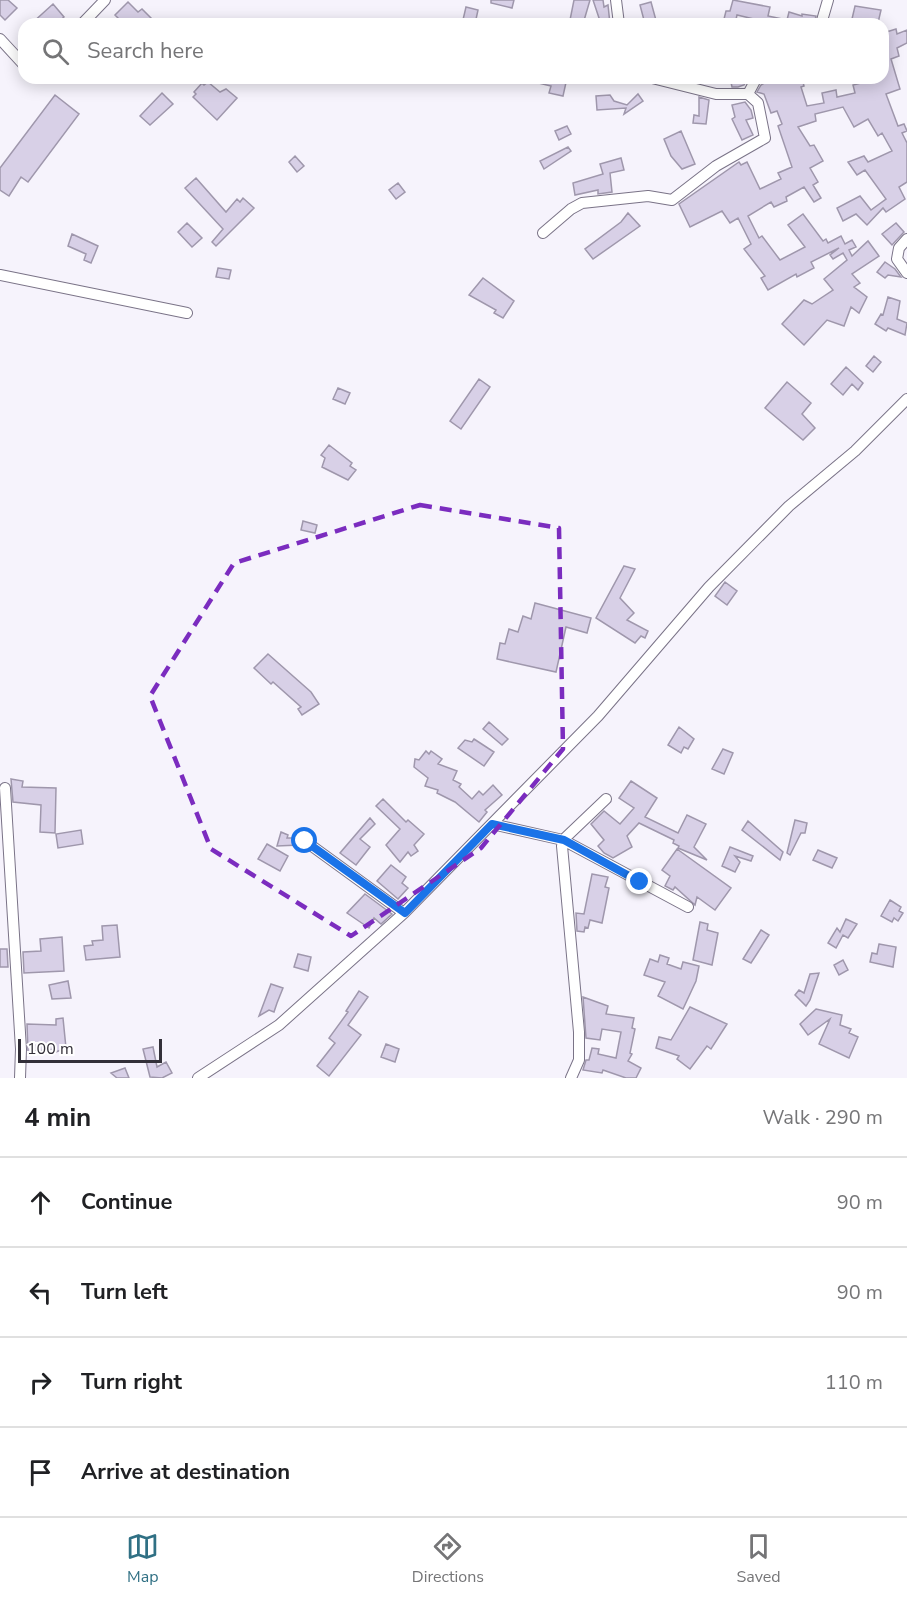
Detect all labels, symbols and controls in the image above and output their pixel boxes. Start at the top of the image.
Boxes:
search box [18,18,889,84]
icon: search [39,35,72,68]
text: Search here [87,36,204,66]
route start [291,827,317,853]
route end [626,868,652,894]
scale bar [18,1036,162,1064]
text: 100 m [27,1038,74,1060]
text: 4 min [24,1100,91,1135]
text: Walk · 290 m [763,1104,883,1131]
icon: ahead [24,1186,57,1219]
text: Continue [81,1187,172,1217]
text: 90 m [837,1189,883,1216]
icon: left [24,1276,57,1309]
text: Turn left [81,1277,168,1307]
text: 90 m [837,1279,883,1306]
icon: right [24,1366,57,1399]
text: Turn right [81,1367,182,1397]
text: 110 m [825,1369,883,1396]
icon: arrive [24,1456,57,1489]
text: Arrive at destination [81,1457,290,1487]
tab: Map [126,1530,159,1588]
tab: Directions [412,1530,484,1588]
tab: Saved [737,1530,781,1588]

